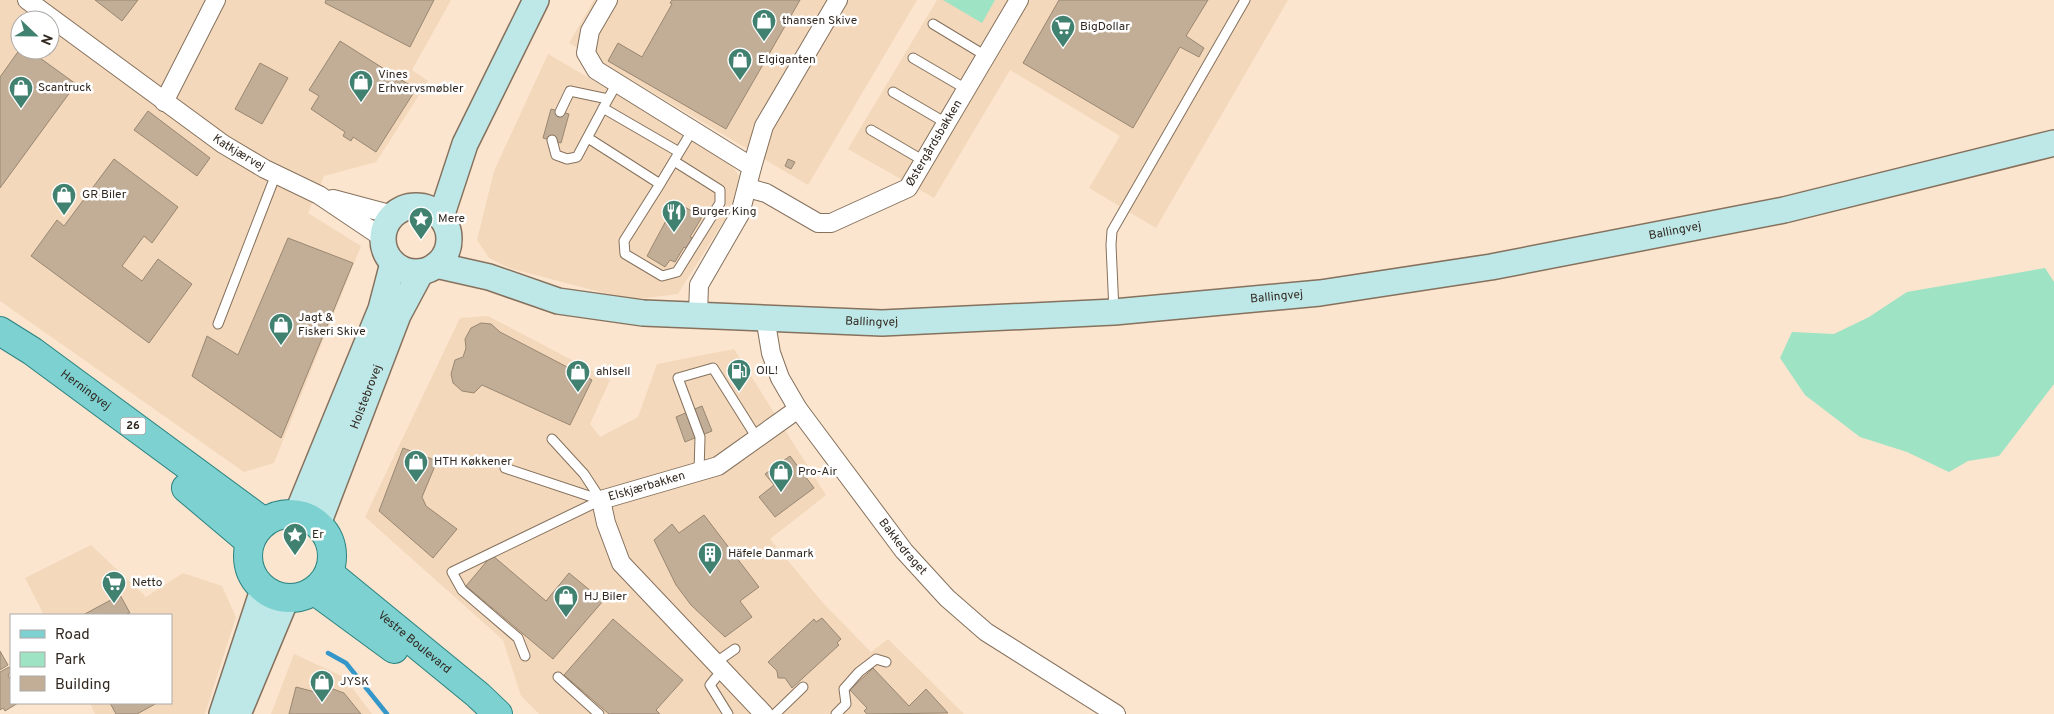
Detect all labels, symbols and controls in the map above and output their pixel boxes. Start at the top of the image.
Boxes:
shop icon: thansen Skive [751,8,777,42]
north arrow [10,10,60,60]
place label: thansen Skive [782,13,857,29]
supermarket icon: BigDollar [1050,14,1076,48]
place label: BigDollar [1080,19,1130,35]
text: N [36,31,55,47]
shop icon: Elgiganten [727,47,753,81]
place label: Elgiganten [758,52,816,68]
place label: Vines Erhvervsmøbler [378,67,464,97]
shop icon: Vines Erhvervsmøbler [348,69,374,103]
shop icon: Scantruck [8,75,34,109]
place label: Scantruck [38,80,92,96]
street label: Østergårdsbakken [902,97,966,190]
street label: Katkjærvej [209,131,267,175]
shop icon: GR Biler [51,182,77,216]
place label: GR Biler [82,187,127,203]
restaurant icon: Burger King [661,199,687,233]
place label: Burger King [692,204,757,220]
place icon: Mere [408,206,434,240]
place label: Mere [438,211,465,227]
street label: Ballingvej [1647,218,1703,244]
street label: Ballingvej [1249,287,1304,307]
place label: Jagt & Fiskeri Skive [298,310,366,340]
shop icon: Jagt & Fiskeri Skive [268,312,294,346]
street label: Ballingvej [845,313,898,331]
fuel station icon: OIL! [726,358,752,392]
shop icon: ahlsell [565,359,591,393]
street label: Holstebrovej [347,362,386,432]
place label: OIL! [756,363,778,379]
place label: ahlsell [596,364,630,380]
street label: Herningvej [57,366,114,414]
road number: 26 [120,418,146,434]
shop icon: HTH Køkkener [403,449,429,483]
place label: HTH Køkkener [434,454,512,470]
shop icon: Pro-Air [768,459,794,493]
place label: Pro-Air [798,464,838,480]
street label: Elskjærbakken [607,468,687,505]
street label: Bakkedraget [875,515,930,579]
place icon: Er [282,522,308,556]
place label: Er [312,527,324,543]
building icon: Häfele Danmark [697,541,723,575]
place label: Häfele Danmark [728,546,814,562]
supermarket icon: Netto [101,570,127,604]
place label: Netto [132,575,163,591]
shop icon: HJ Biler [553,584,579,618]
place label: HJ Biler [584,589,627,605]
street label: Vestre Boulevard [374,608,454,678]
legend [10,614,172,704]
text: Road [55,626,90,645]
text: Park [55,651,86,670]
shop icon: JYSK [309,669,335,703]
place label: JYSK [340,674,369,690]
text: Building [55,676,110,695]

